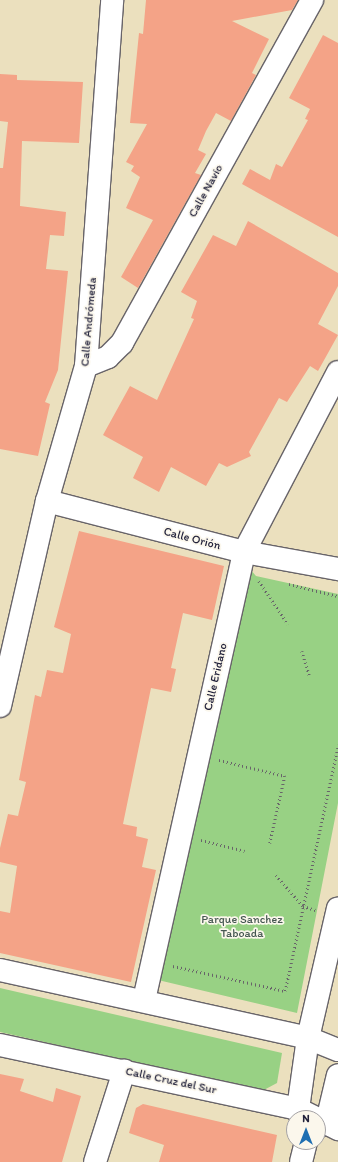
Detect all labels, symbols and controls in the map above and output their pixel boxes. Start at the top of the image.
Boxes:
street label: Calle Navío [186,162,226,220]
street label: Calle Andrómeda [78,277,100,367]
street label: Calle Orión [162,525,222,553]
street label: Calle Eridano [201,642,231,712]
park label: Parque Sanchez Taboada [201,913,283,941]
street label: Calle Cruz del Sur [124,1064,218,1098]
north arrow [286,1110,326,1150]
text: N [302,1112,310,1125]

